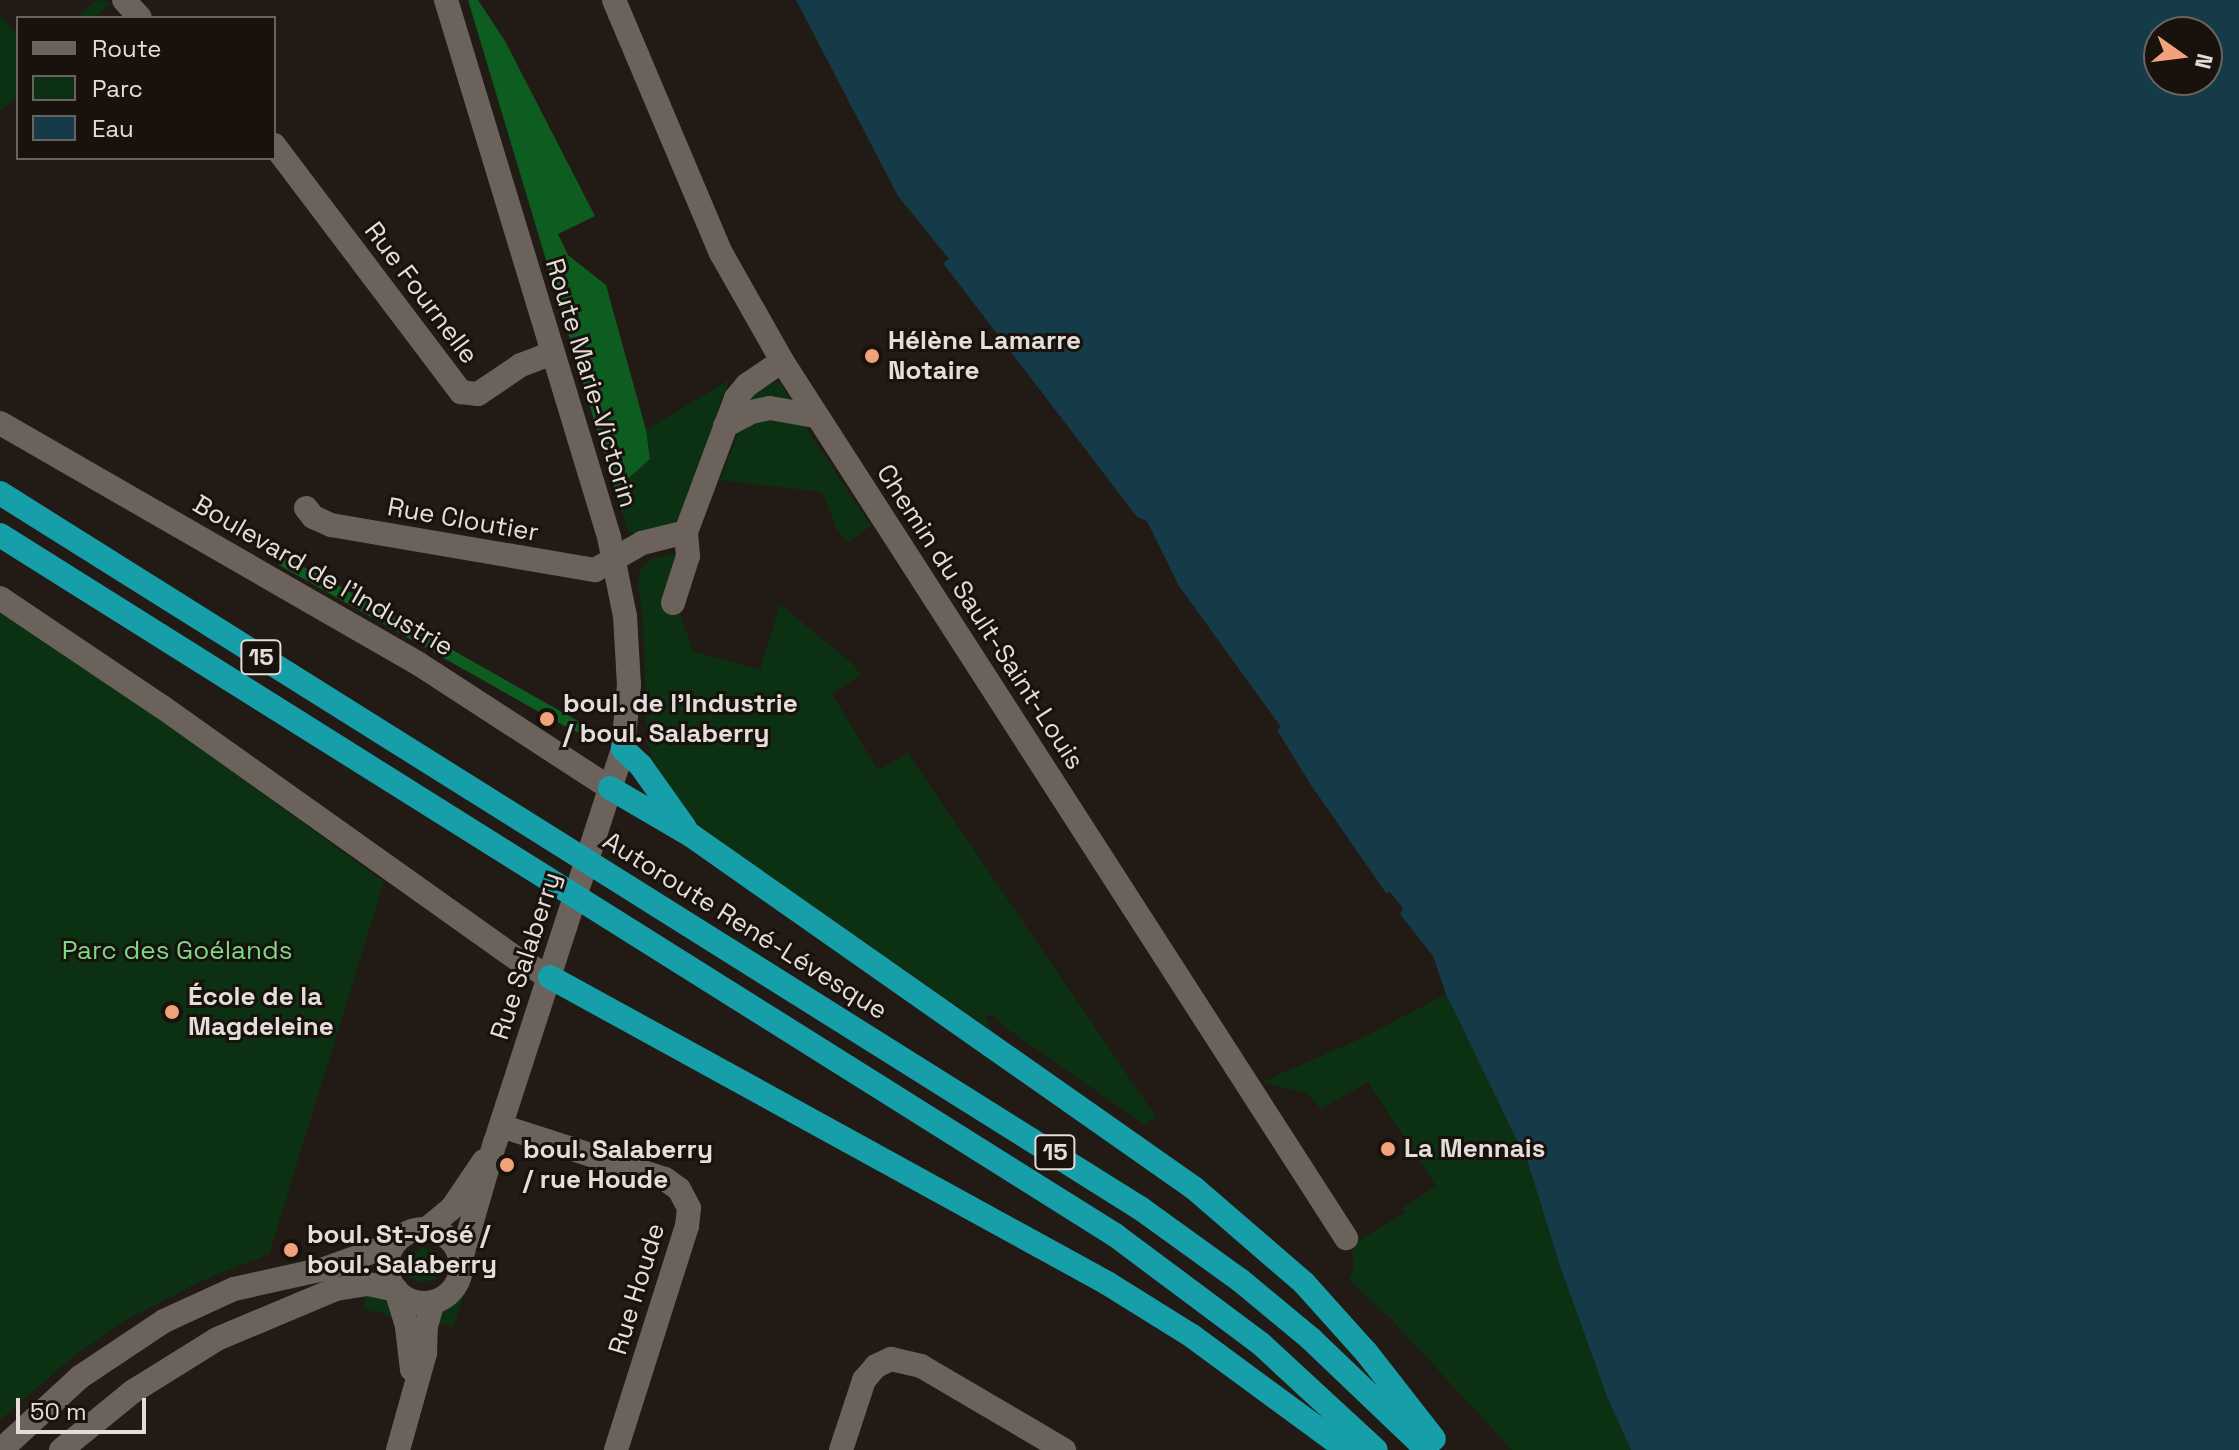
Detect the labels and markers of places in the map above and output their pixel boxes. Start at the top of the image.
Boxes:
place label: Hélène Lamarre Notaire [888,325,1081,386]
marker: Hélène Lamarre Notaire [863,347,881,365]
place label: boul. de l'Industrie / boul. Salaberry [563,688,798,750]
marker: boul. de l'Industrie / boul. Salaberry [538,710,556,728]
place label: École de la Magdeleine [188,981,334,1042]
marker: École de la Magdeleine [163,1003,181,1021]
place label: La Mennais [1404,1133,1545,1165]
place label: boul. Salaberry / rue Houde [523,1134,714,1196]
marker: La Mennais [1379,1140,1397,1158]
marker: boul. Salaberry / rue Houde [498,1156,516,1174]
place label: boul. St-José / boul. Salaberry [307,1219,498,1280]
marker: boul. St-José / boul. Salaberry [282,1241,300,1259]

